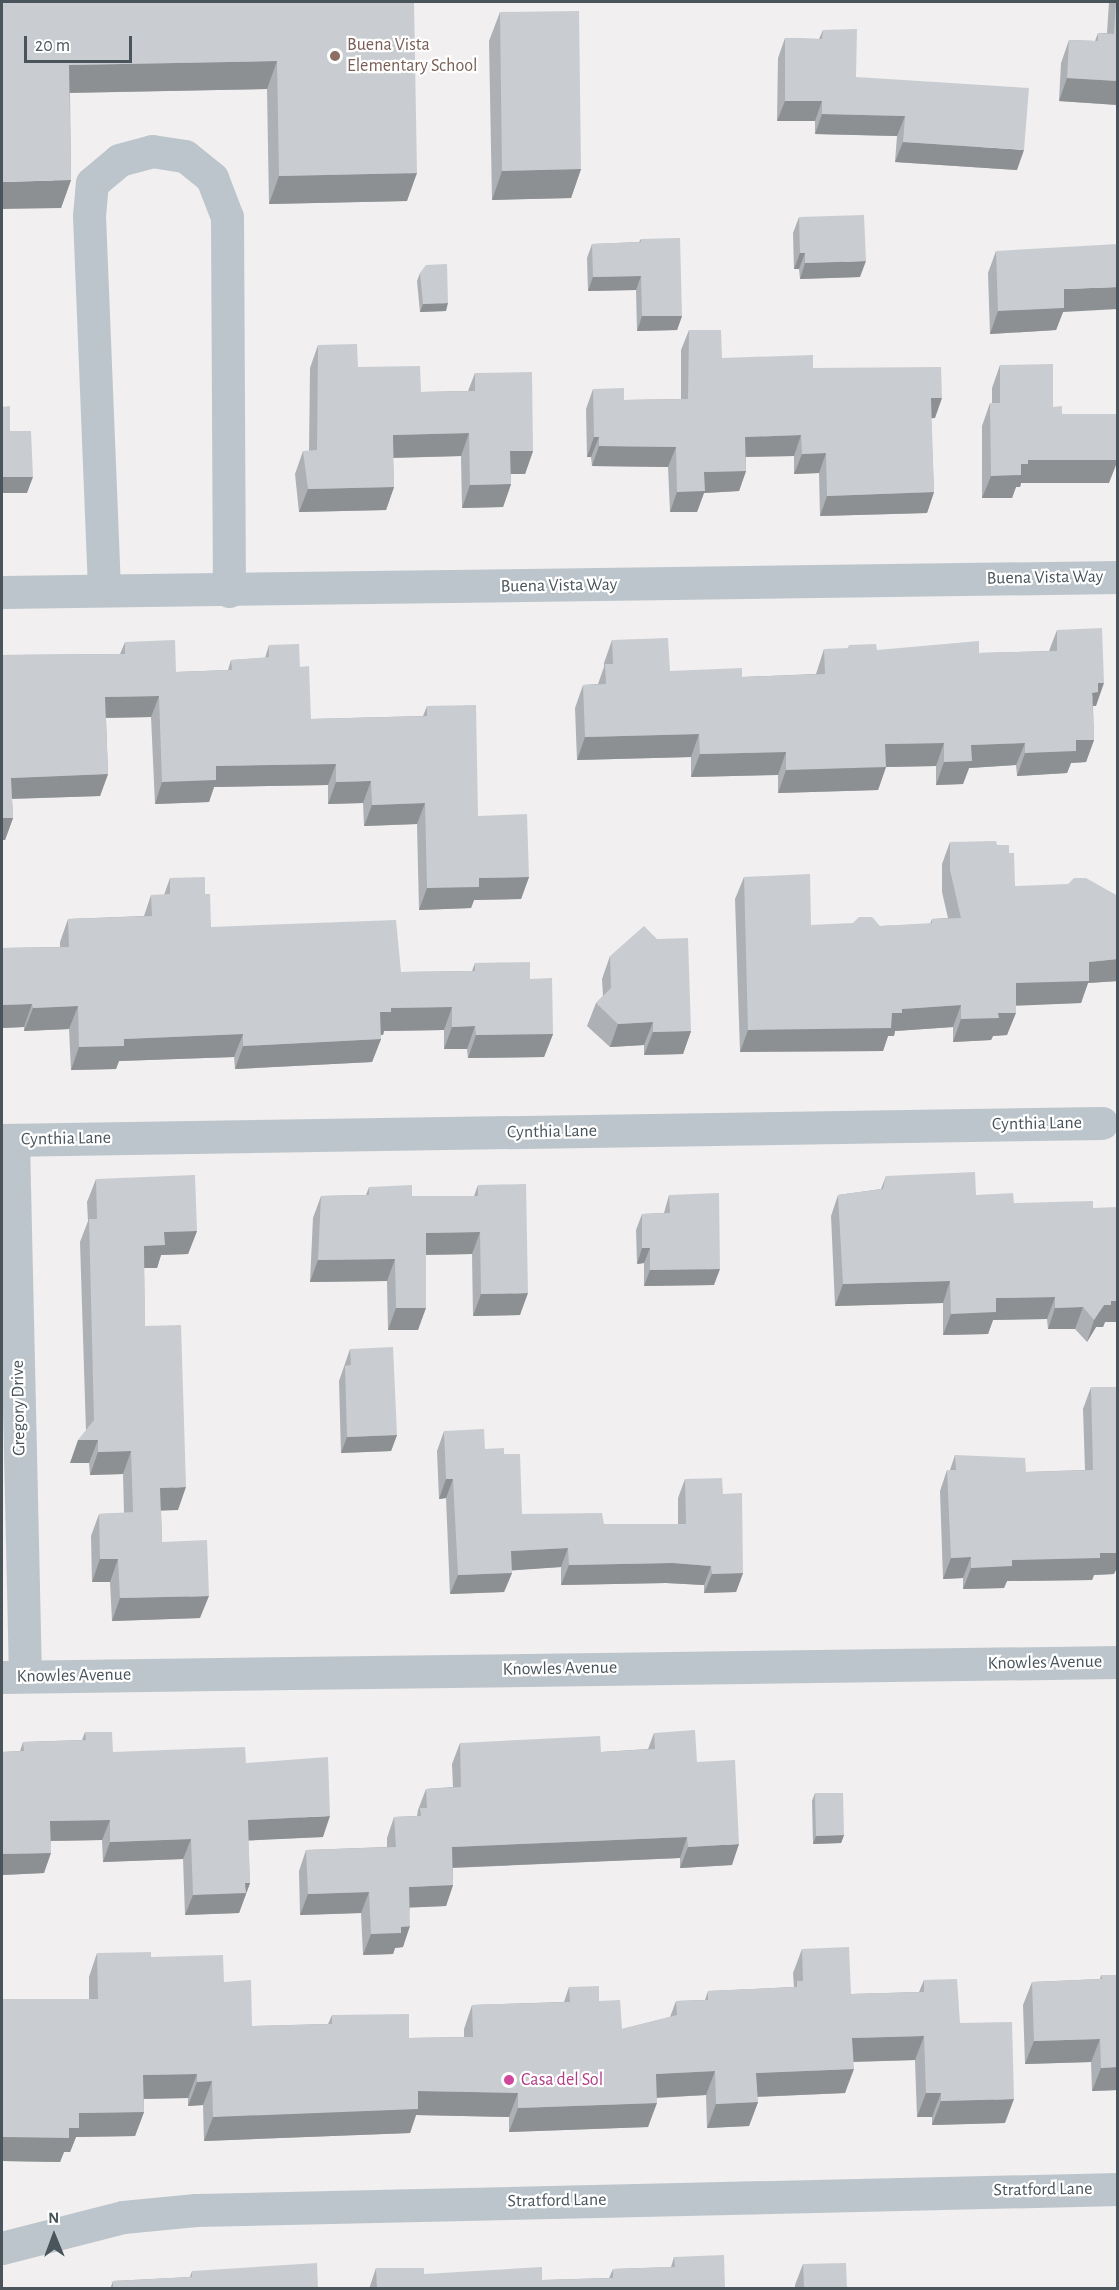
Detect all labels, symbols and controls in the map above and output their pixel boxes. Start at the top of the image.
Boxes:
scale bar [27,24,135,62]
place label: Buena Vista Elementary School [347,35,477,78]
text: 20 m [35,37,70,55]
marker: Buena Vista Elementary School [328,49,342,63]
street label: Buena Vista Way [986,566,1104,590]
street label: Buena Vista Way [500,574,618,598]
street label: Cynthia Lane [992,1112,1082,1136]
street label: Cynthia Lane [507,1120,597,1144]
street label: Cynthia Lane [21,1127,111,1151]
street label: Gregory Drive [7,1360,31,1456]
street label: Knowles Avenue [988,1651,1102,1675]
street label: Knowles Avenue [503,1657,617,1681]
street label: Knowles Avenue [17,1664,131,1688]
place label: Casa del Sol [521,2069,603,2091]
marker: Casa del Sol [502,2073,516,2087]
street label: Stratford Lane [993,2178,1093,2202]
street label: Stratford Lane [507,2189,607,2213]
north arrow [24,2206,84,2266]
text: N [48,2210,59,2226]

